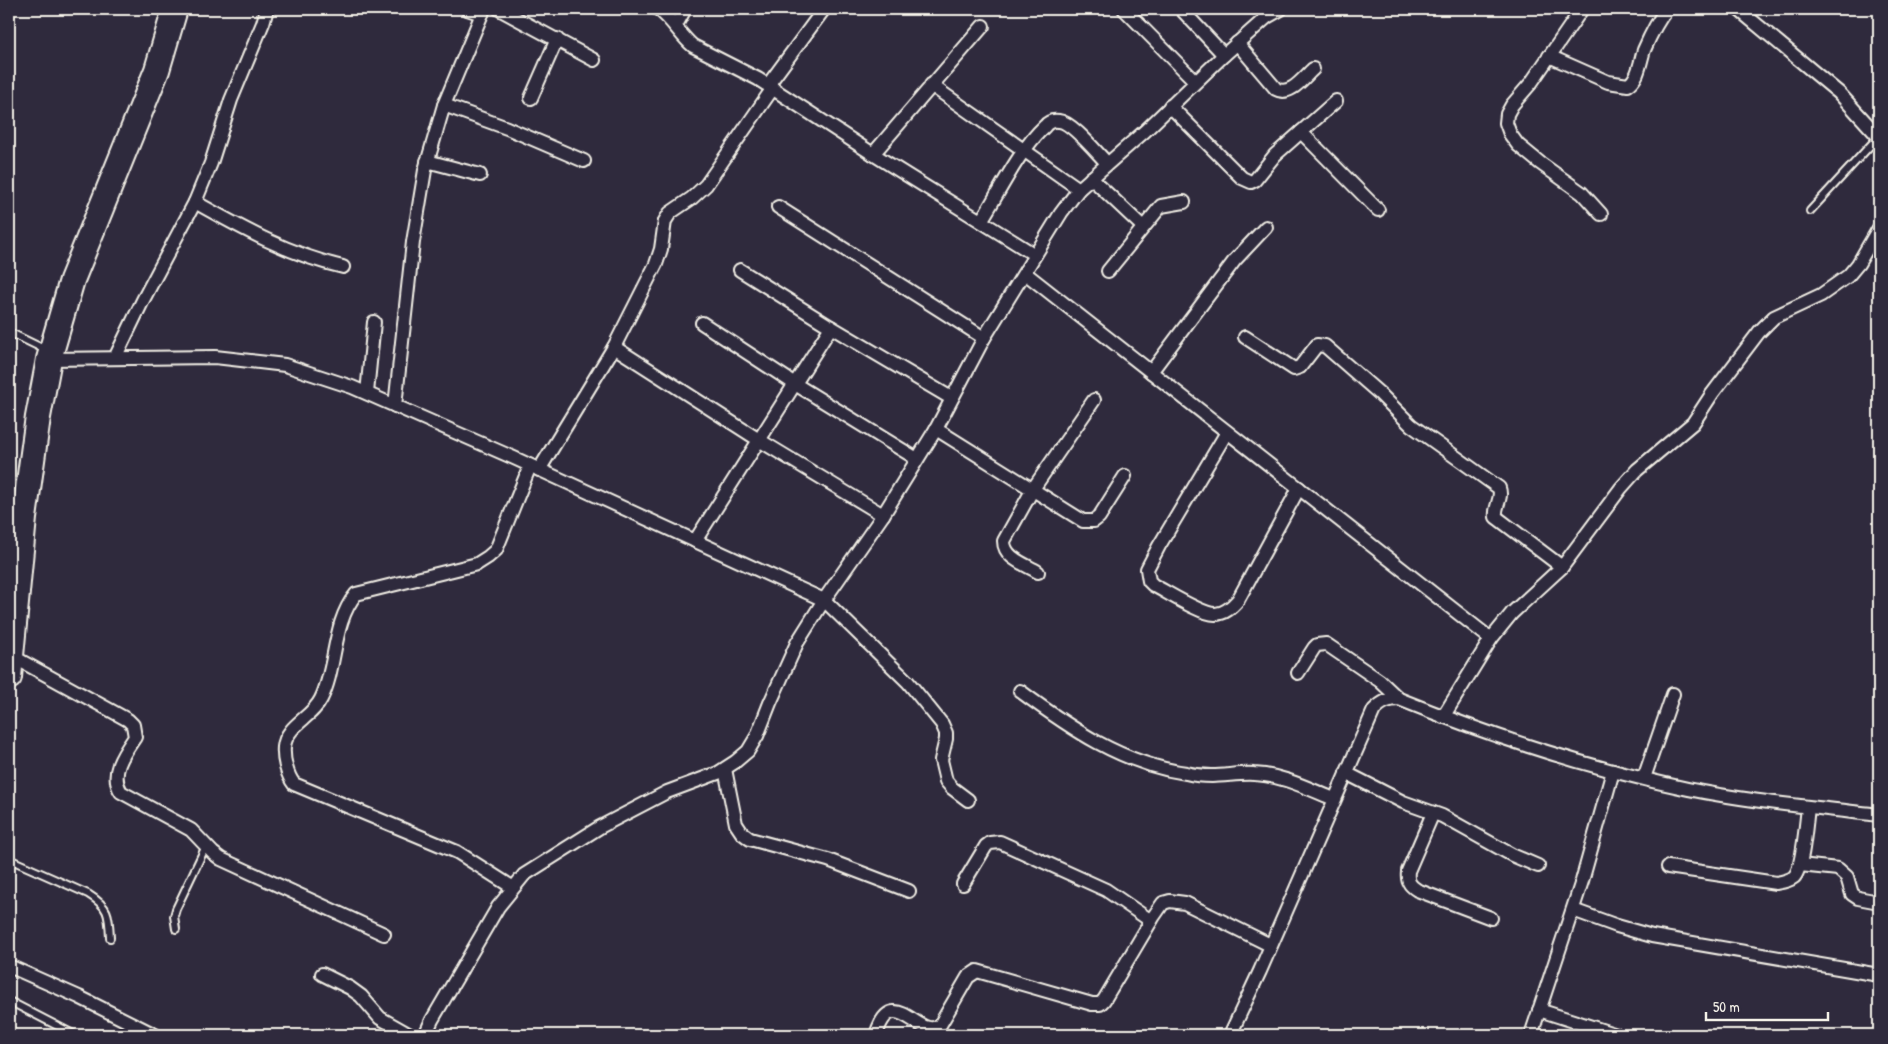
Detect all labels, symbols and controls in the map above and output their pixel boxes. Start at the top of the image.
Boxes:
scale bar [1706,989,1828,1021]
text: 50 m [1713,996,1740,1017]

